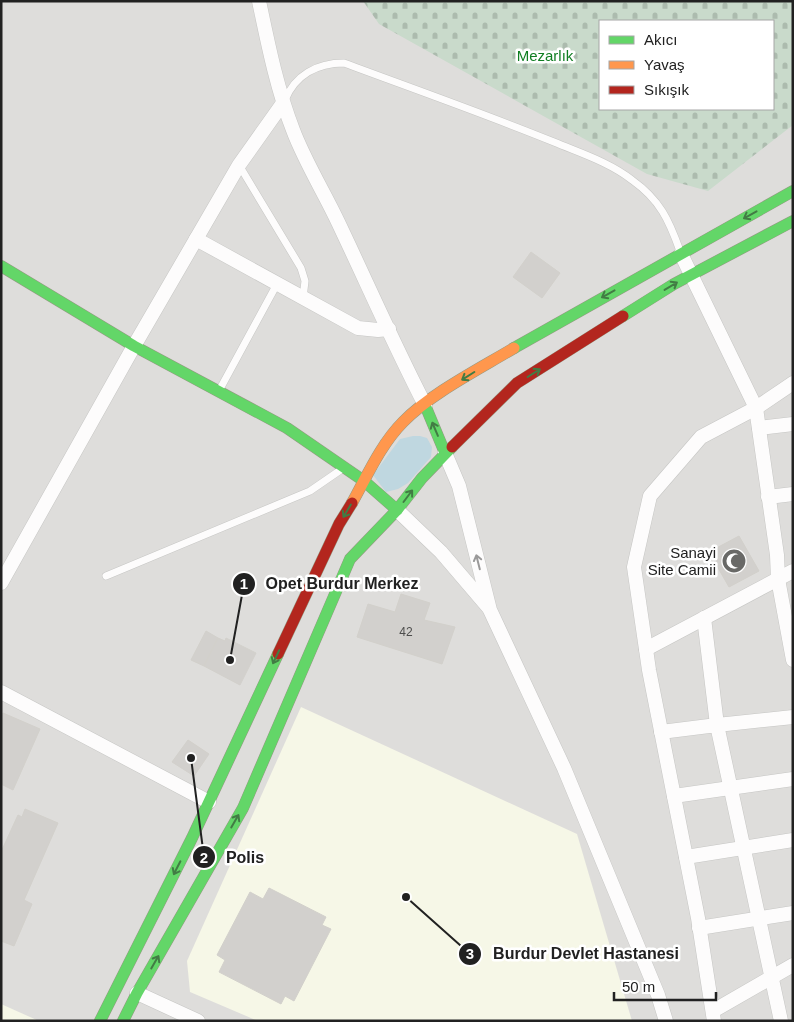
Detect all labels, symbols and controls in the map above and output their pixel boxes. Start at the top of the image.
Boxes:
legend [599,20,774,110]
text: Akıcı [644,31,677,48]
park label: Mezarlık [517,47,574,64]
text: Yavaş [644,56,685,73]
text: Sıkışık [644,81,690,98]
one-way arrow [744,210,758,220]
one-way arrow [664,281,678,291]
one-way arrow [601,289,616,299]
one-way arrow [526,367,540,377]
one-way arrow [462,371,476,381]
one-way arrow [430,422,440,437]
one-way arrow [403,489,413,503]
one-way arrow [341,503,351,517]
place label: Sanayi Site Camii [648,544,716,578]
mosque icon: Sanayi Site Camii [721,548,747,574]
one-way arrow [473,555,482,571]
callout: Opet Burdur Merkez [231,568,429,599]
text: 1 [240,575,248,592]
text: Opet Burdur Merkez [266,575,418,592]
house number: 42 [399,625,413,639]
one-way arrow [271,649,280,664]
one-way arrow [231,815,241,829]
callout: Polis [191,842,274,873]
text: 2 [200,849,208,866]
text: Polis [226,849,264,866]
one-way arrow [172,860,182,875]
callout: Burdur Devlet Hastanesi [458,938,689,969]
text: 3 [466,945,474,962]
text: Burdur Devlet Hastanesi [493,945,679,962]
one-way arrow [150,956,160,970]
scale bar [614,970,716,1002]
text: 50 m [622,978,655,995]

